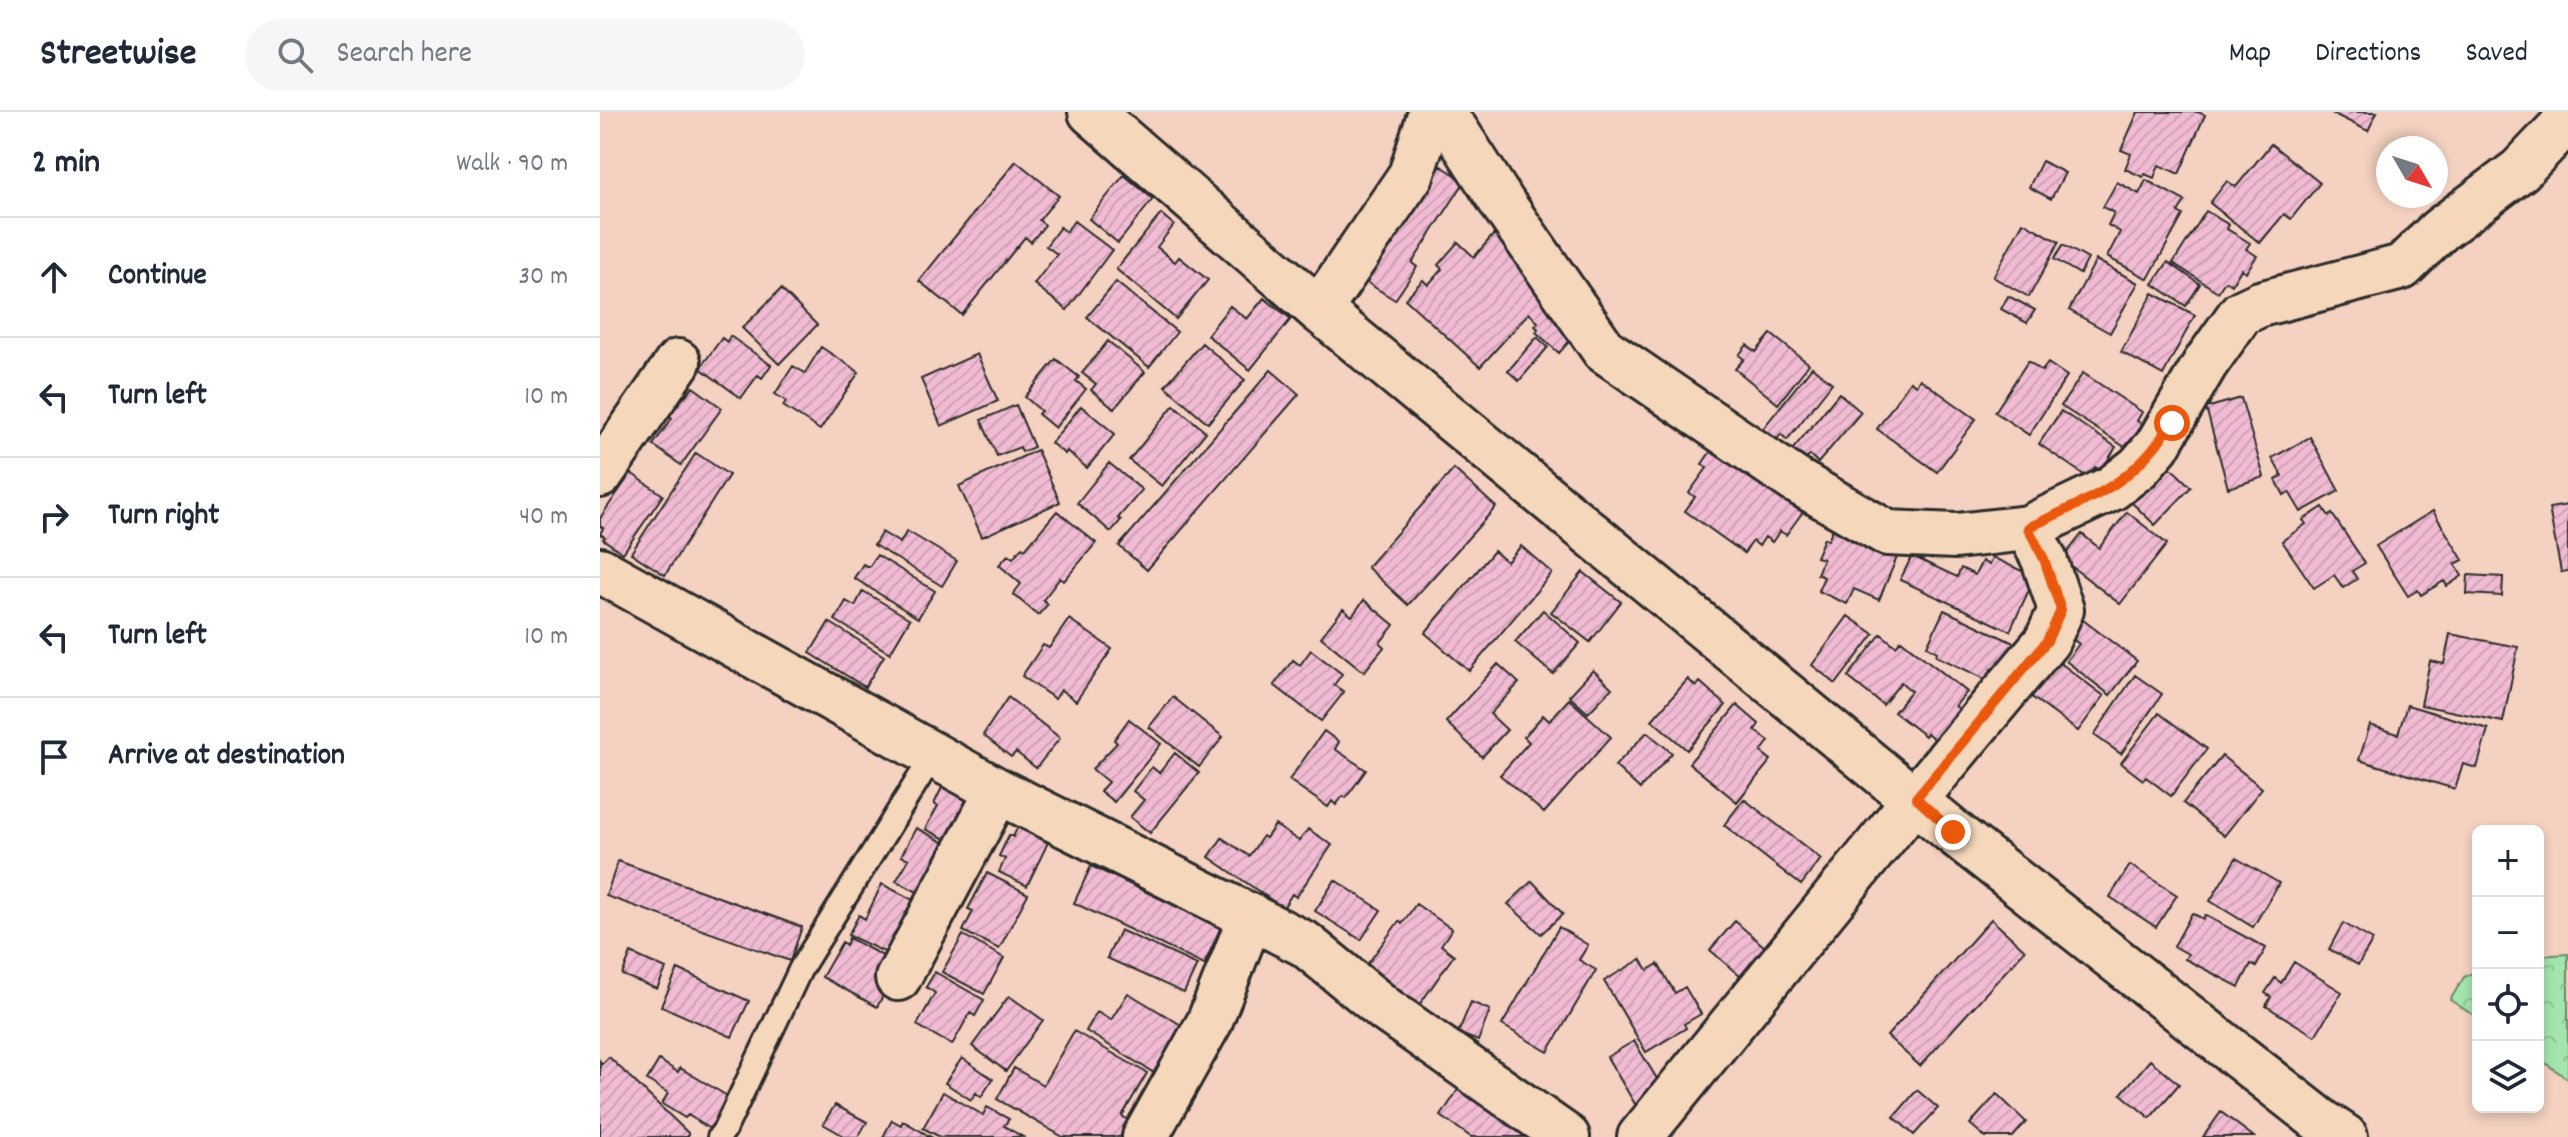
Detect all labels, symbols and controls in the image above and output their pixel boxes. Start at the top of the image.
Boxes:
search box [245,19,805,91]
text: Streetwise [40,28,197,83]
icon: search [273,33,317,77]
text: Search here [337,34,472,77]
text: Map [2229,35,2271,75]
text: Directions [2315,35,2421,75]
text: Saved [2465,35,2528,75]
north arrow [2376,136,2448,208]
text: 2 min [32,140,100,189]
text: Walk · 90 m [456,146,568,183]
icon: ahead [32,255,76,299]
text: Continue [108,256,207,299]
text: 30 m [518,259,568,296]
icon: left [32,375,76,419]
text: Turn left [108,376,207,419]
text: 10 m [524,379,568,416]
route start [2154,405,2190,441]
icon: right [32,495,76,539]
text: Turn right [108,496,219,539]
text: 40 m [519,499,568,536]
icon: left [32,615,76,659]
text: Turn left [108,616,207,659]
text: 10 m [524,619,568,656]
icon: arrive [32,735,76,779]
text: Arrive at destination [108,736,345,779]
route end [1935,814,1971,850]
map controls [2472,825,2544,1113]
button: + [2472,825,2544,897]
button: − [2472,897,2544,969]
button: locate [2472,969,2544,1041]
button: layers [2472,1041,2544,1113]

